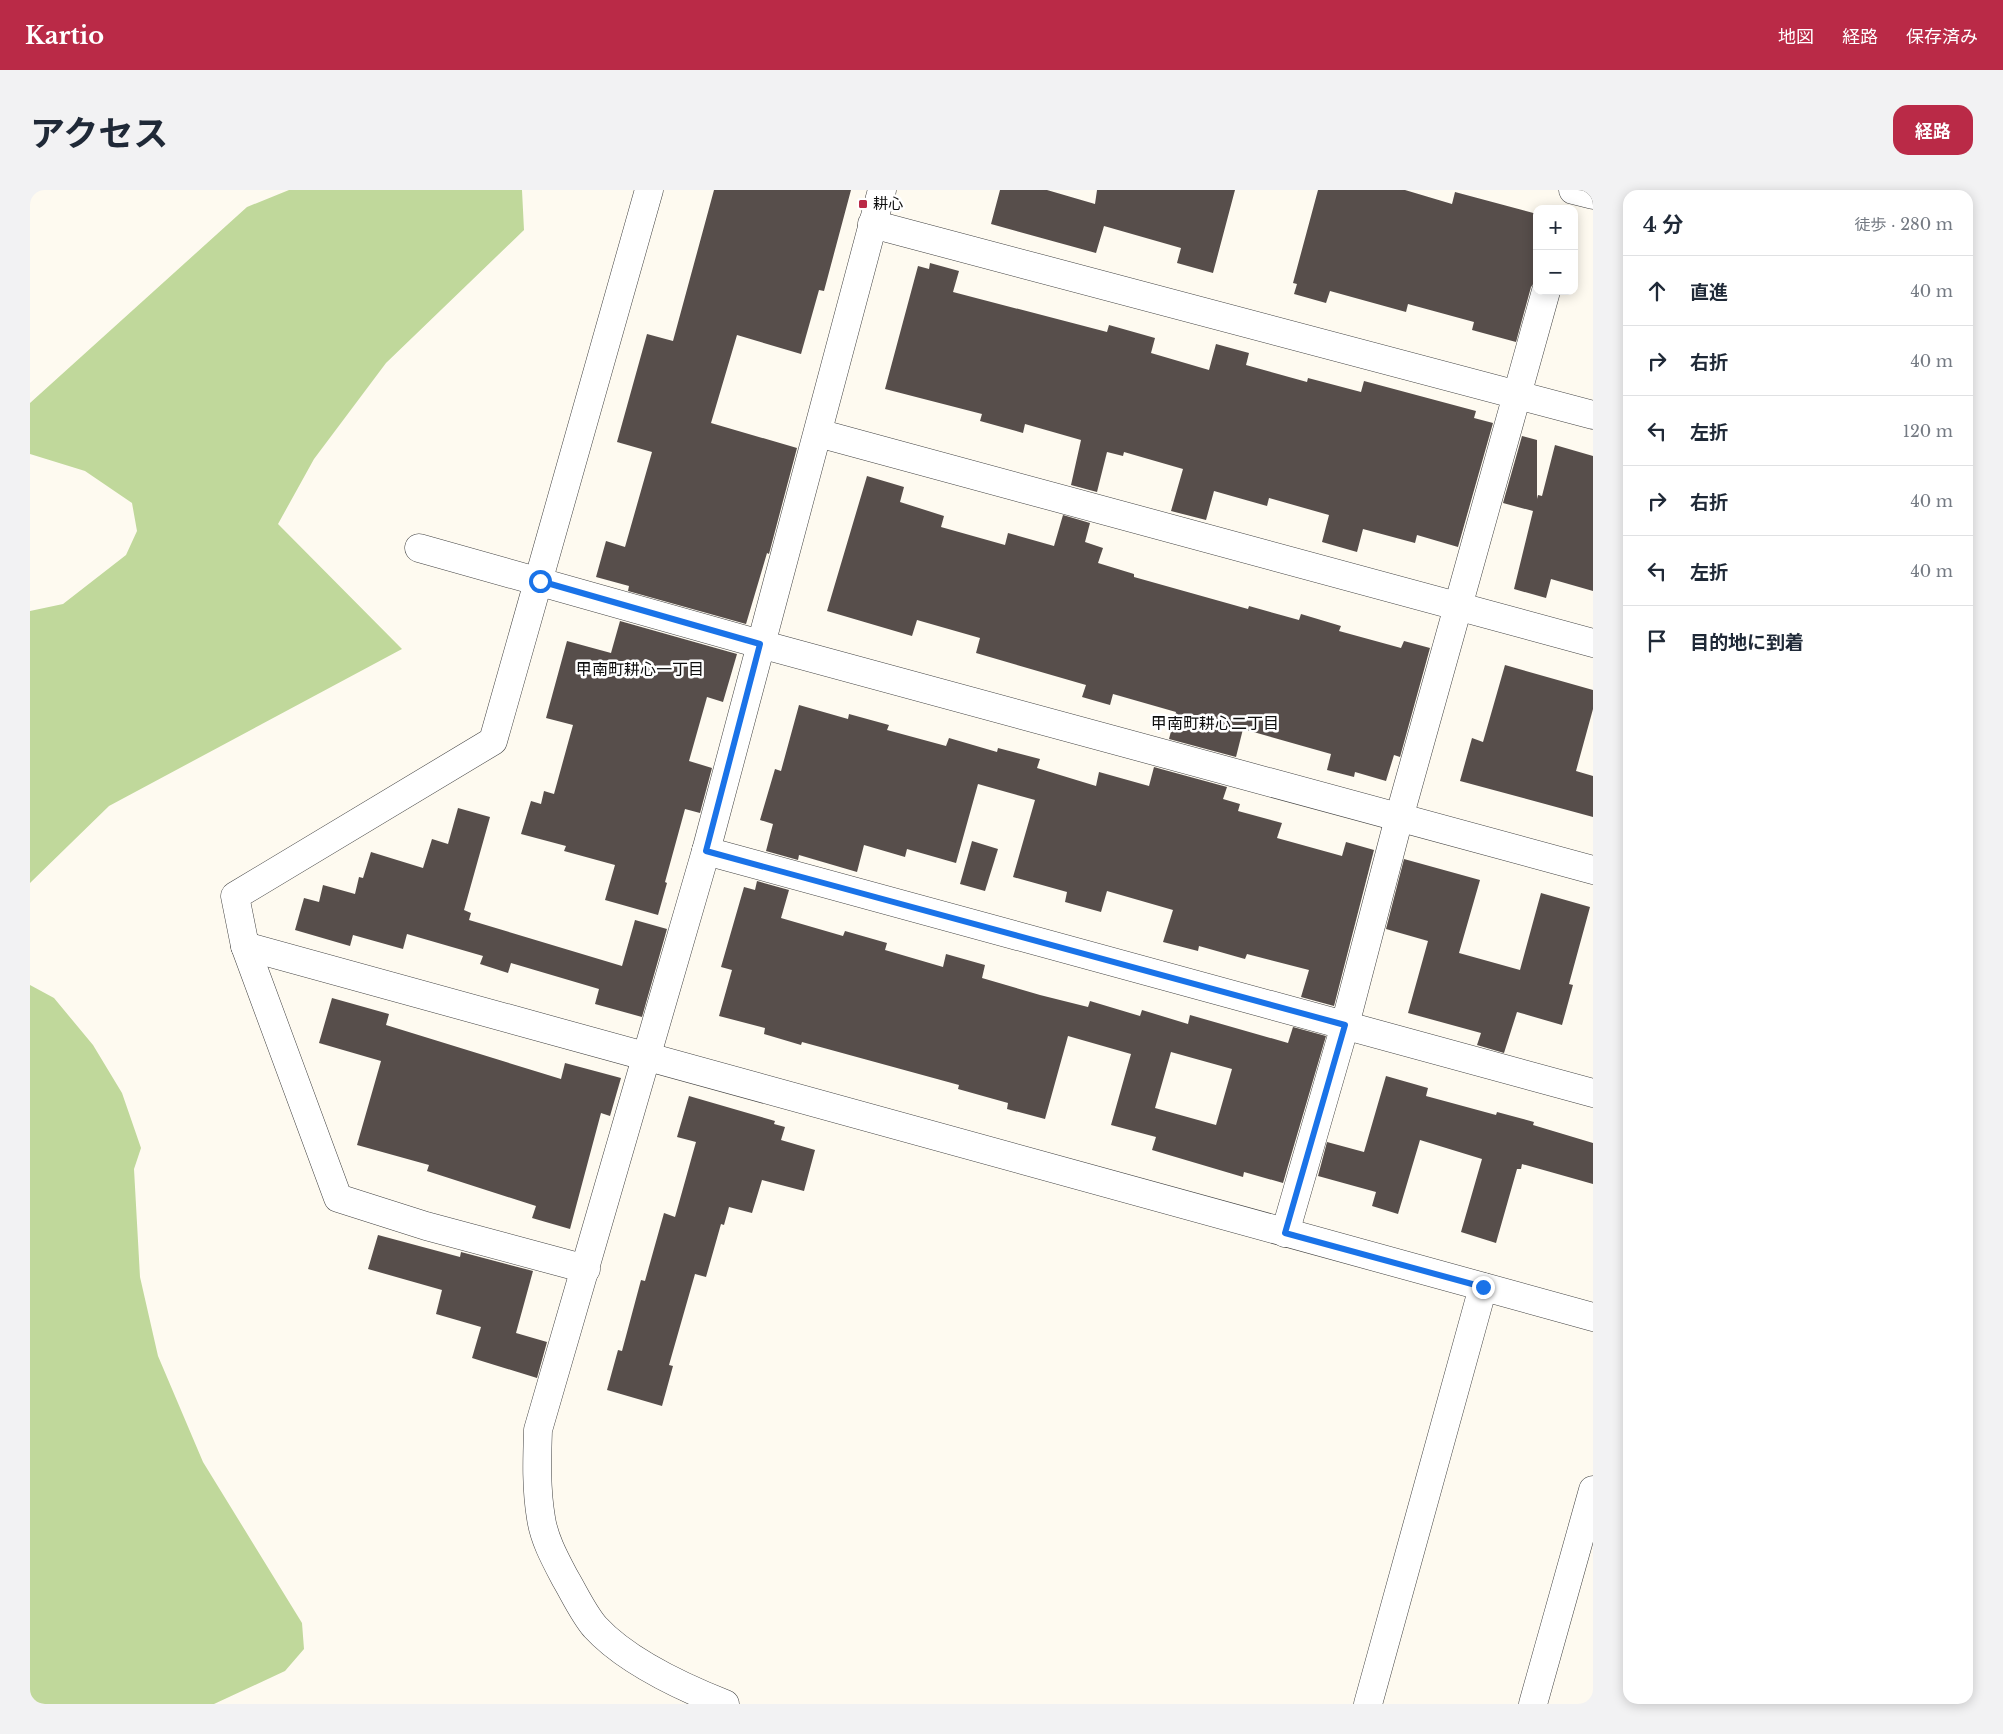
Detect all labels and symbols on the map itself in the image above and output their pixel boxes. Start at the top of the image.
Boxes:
place label: 耕心 [873,194,903,213]
marker: 耕心 [857,198,869,210]
route start [529,570,552,593]
district label: 甲南町耕心一丁目 [576,659,704,679]
district label: 甲南町耕心二丁目 [1151,713,1279,733]
route end [1472,1276,1495,1299]

